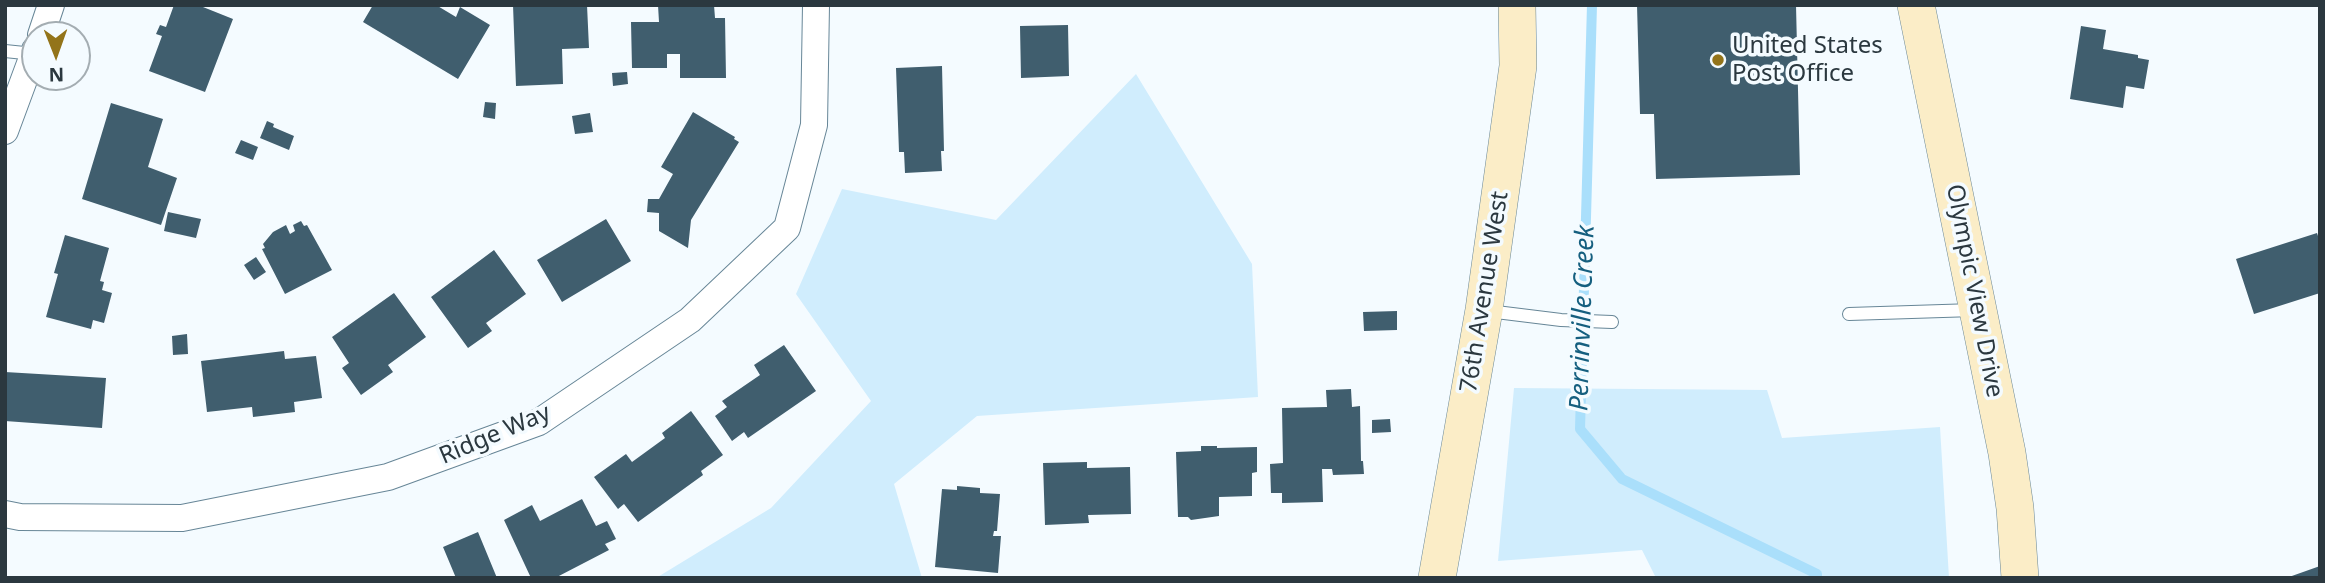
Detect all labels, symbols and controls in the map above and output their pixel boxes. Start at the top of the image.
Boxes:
north arrow [21,21,91,91]
place label: United States Post Office [1732,32,1883,88]
marker: United States Post Office [1710,52,1726,68]
text: N [48,62,64,88]
street label: Olympic View Drive [1939,182,2009,400]
street label: 76th Avenue West [1455,189,1515,395]
water label: Perrinville Creek [1564,224,1602,412]
street label: Ridge Way [435,399,555,471]

